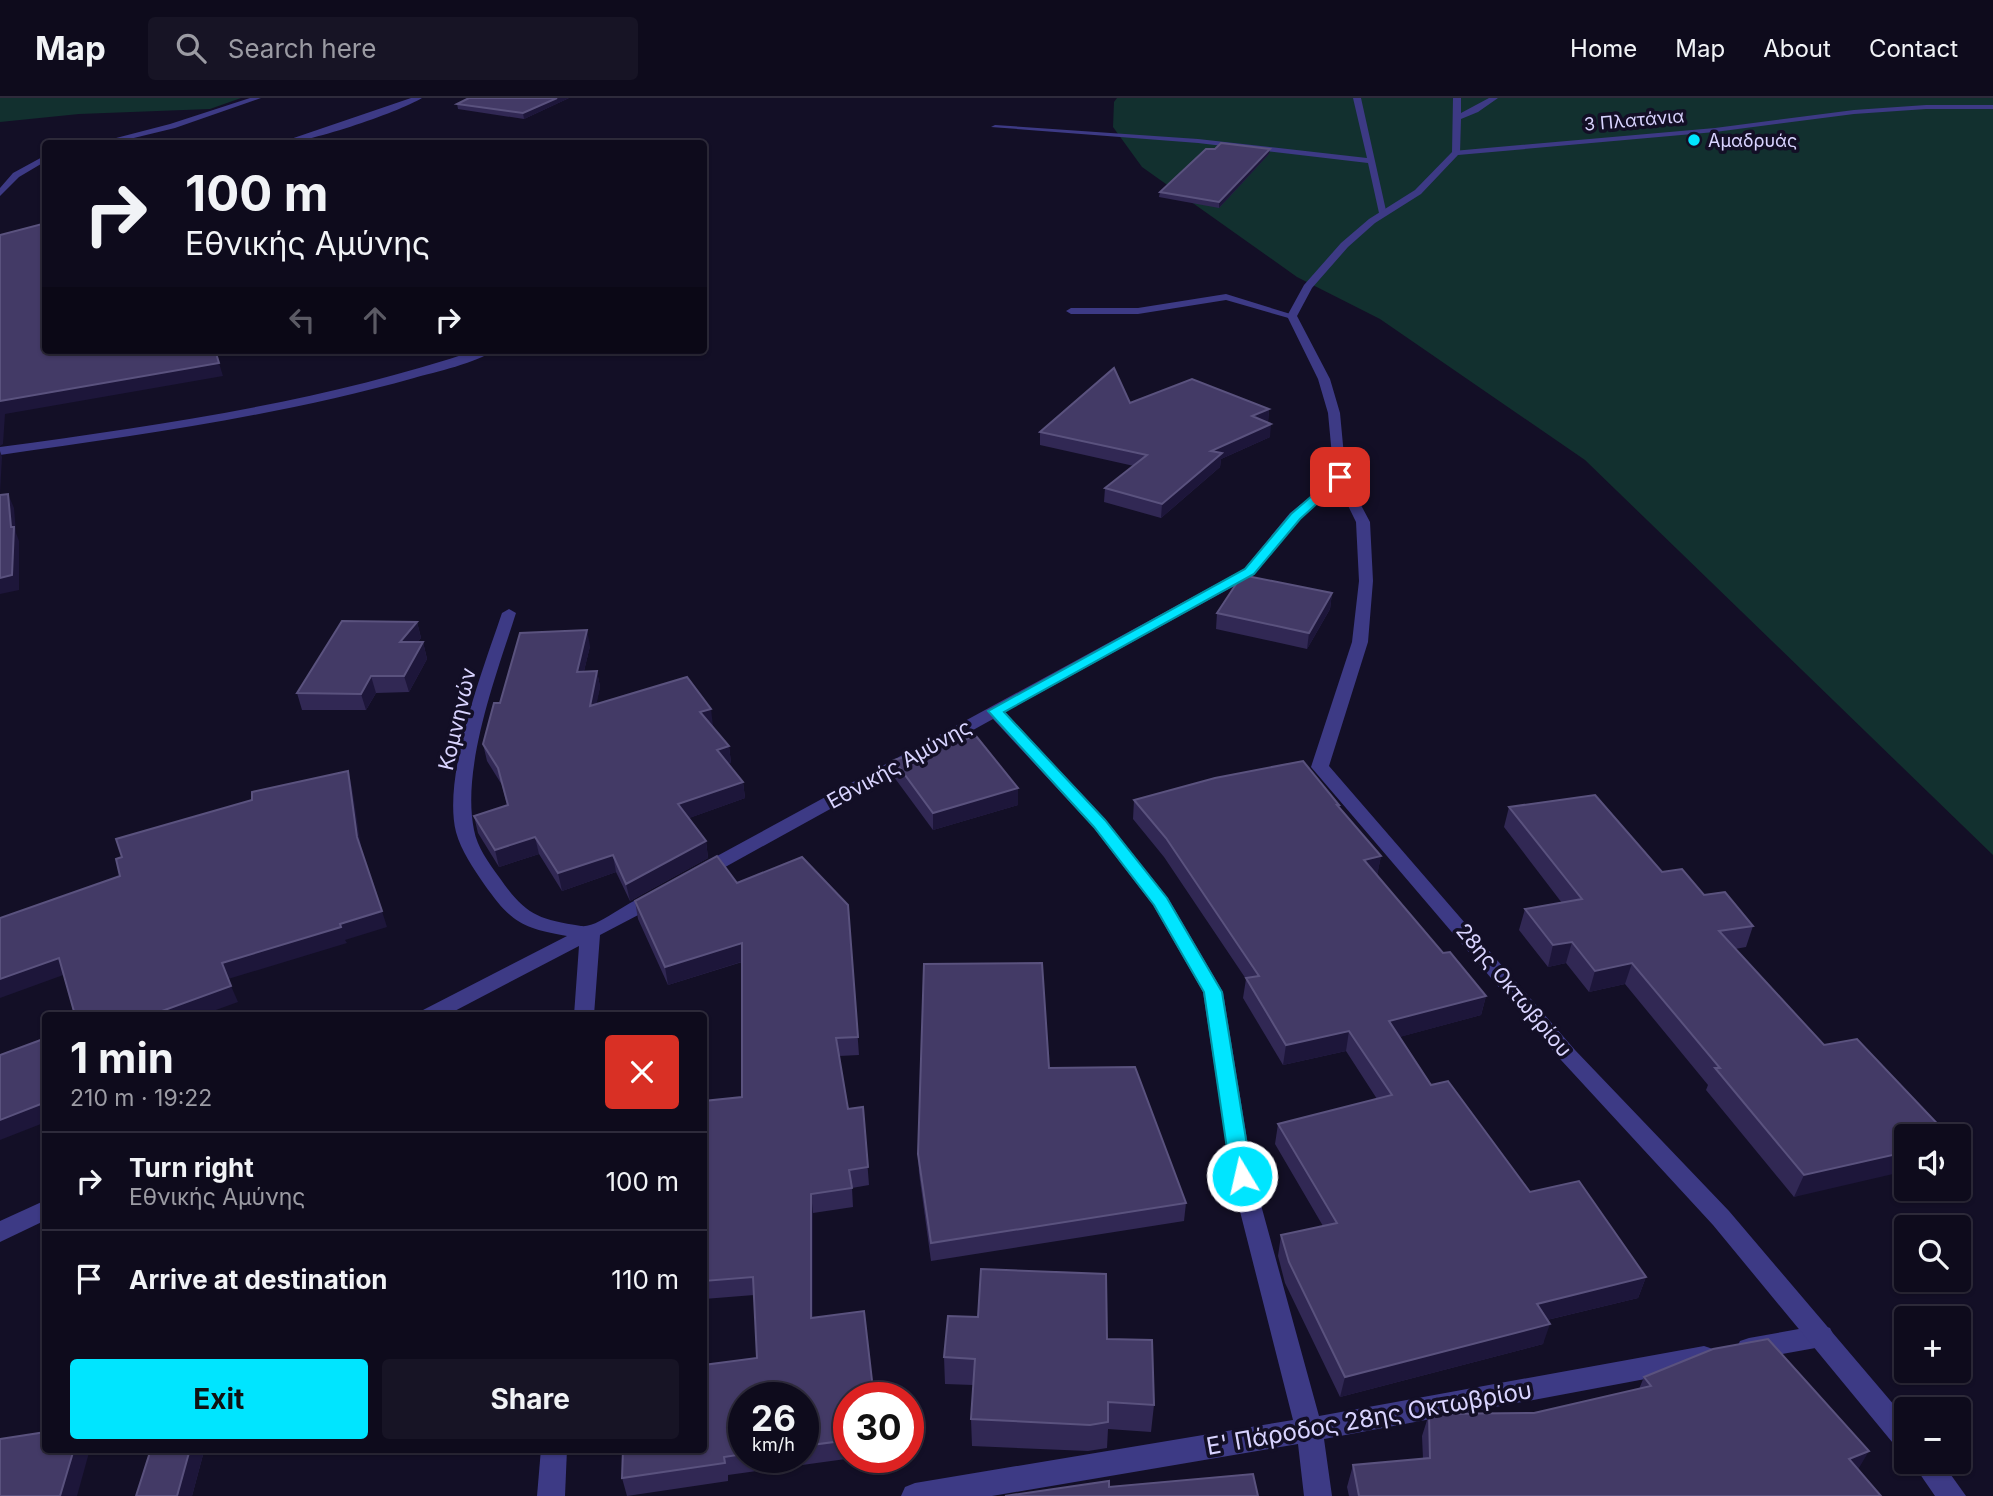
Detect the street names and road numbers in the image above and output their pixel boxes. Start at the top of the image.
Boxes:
street label: 3 Πλατάνια [1583,105,1685,135]
street label: Κομνηνών [433,665,481,773]
street label: Εθνικής Αμύνης [823,714,975,814]
street label: 28ης Οκτωβρίου [1451,918,1577,1062]
street label: Ε' Πάροδος 28ης Οκτωβρίου [1204,1375,1534,1461]

